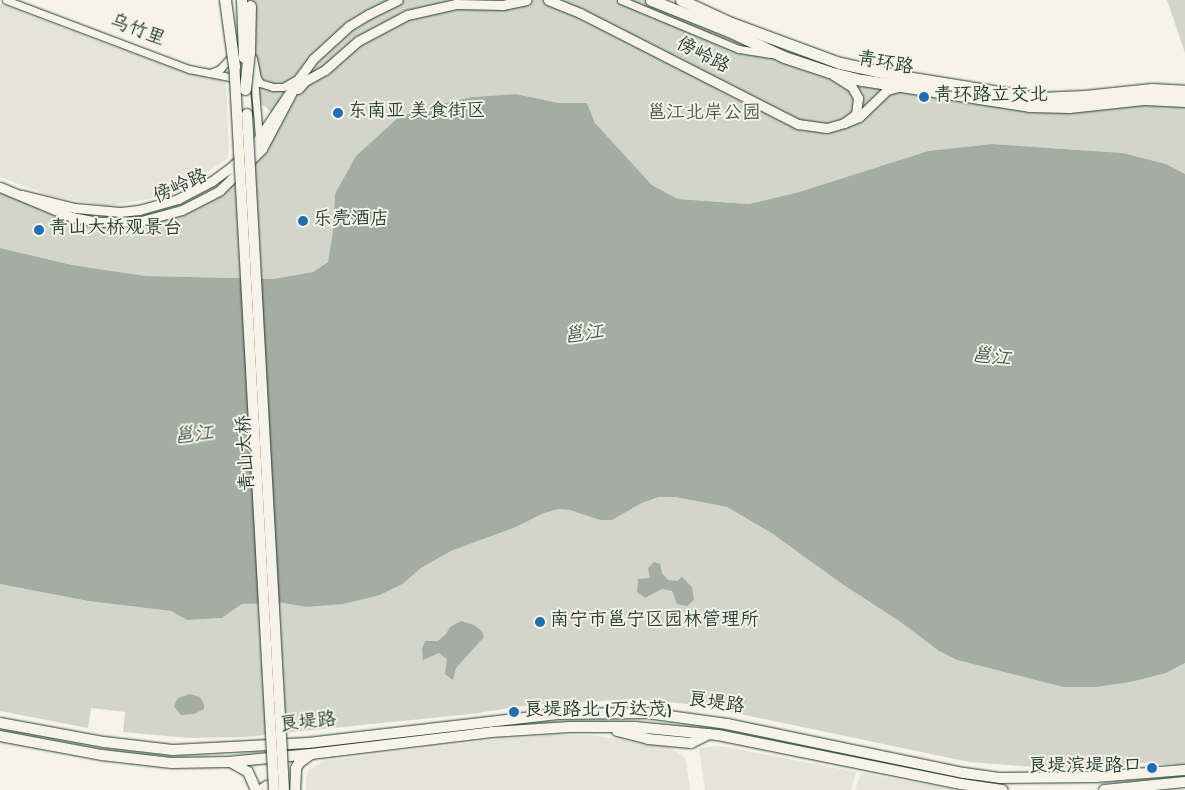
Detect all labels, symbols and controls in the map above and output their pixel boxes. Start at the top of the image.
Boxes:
street label: 乌竹里 [106,11,168,53]
street label: 傍岭路 [671,34,733,80]
street label: 青环路 [855,49,915,81]
place label: 青环路立交北 [934,86,1048,108]
marker: 青环路立交北 [918,91,930,103]
place label: 东南亚 美食街区 [348,102,485,124]
park label: 邕江北岸公园 [647,104,761,126]
marker: 东南亚 美食街区 [332,107,344,119]
street label: 傍岭路 [150,166,212,210]
place label: 乐壳酒店 [313,210,389,232]
marker: 乐壳酒店 [297,215,309,227]
place label: 青山大桥观景台 [49,219,182,241]
marker: 青山大桥观景台 [33,224,45,236]
water label: 邕江 [563,322,605,350]
water label: 邕江 [970,345,1012,373]
street label: 青山大桥 [235,414,261,492]
water label: 邕江 [173,423,215,451]
place label: 南宁市邕宁区园林管理所 [550,611,759,633]
marker: 南宁市邕宁区园林管理所 [534,616,546,628]
street label: 良堤路 [686,690,746,720]
place label: 良堤路北 (万达茂) [524,701,672,723]
marker: 良堤路北 (万达茂) [508,706,520,718]
street label: 良堤路 [278,710,338,738]
place label: 良堤滨堤路口 [1028,757,1142,779]
marker: 良堤滨堤路口 [1146,762,1158,774]

